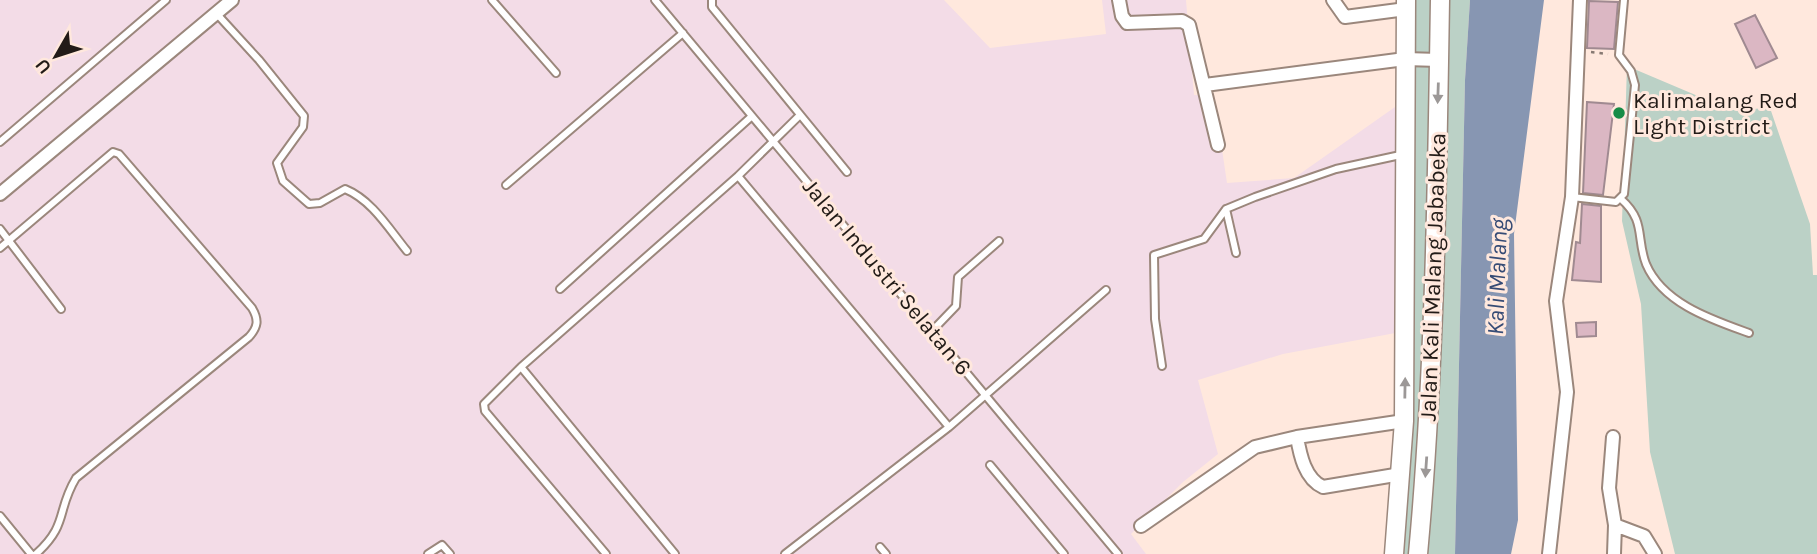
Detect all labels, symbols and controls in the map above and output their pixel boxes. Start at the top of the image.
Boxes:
north arrow [21,21,91,91]
text: U [31,54,56,78]
one-way arrow [1433,82,1444,104]
place label: Kalimalang Red Light District [1633,87,1798,140]
marker: Kalimalang Red Light District [1611,105,1627,121]
street label: Jalan Kali Malang Jababeka [1414,132,1452,422]
street label: Jalan Industri Selatan 6 [797,173,977,381]
water label: Kali Malang [1481,217,1513,336]
one-way arrow [1399,377,1410,399]
one-way arrow [1420,456,1431,478]

